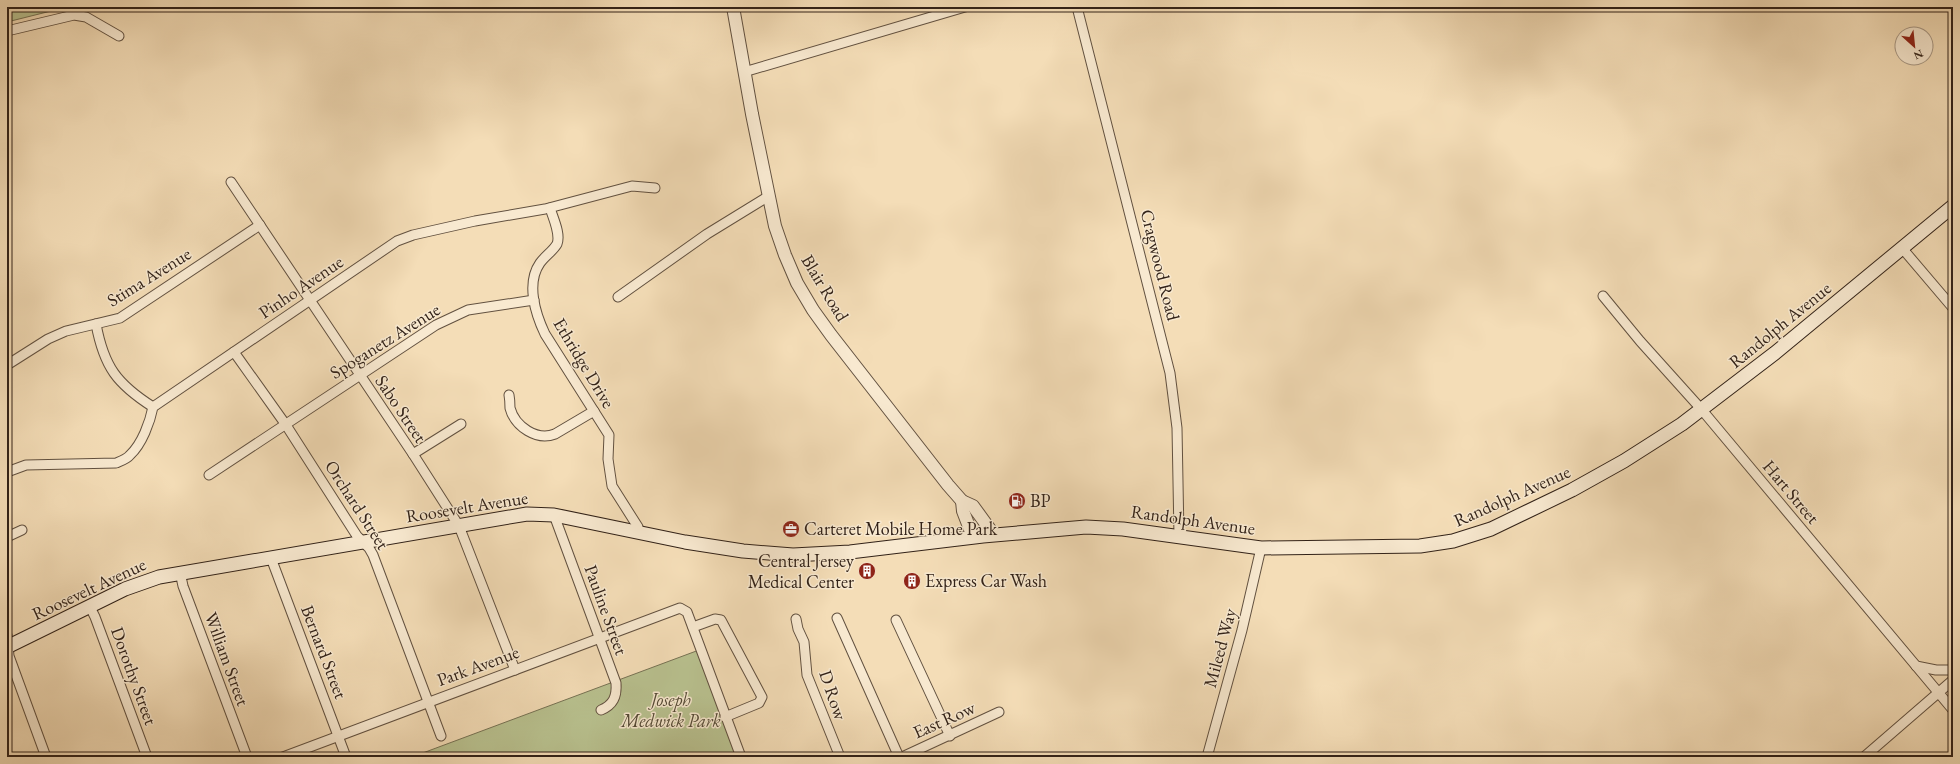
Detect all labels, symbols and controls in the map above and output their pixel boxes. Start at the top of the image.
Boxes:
north arrow [1894,26,1934,66]
text: N [1911,47,1926,63]
street label: Cragwood Road [1136,207,1186,324]
street label: Stima Avenue [102,242,195,311]
street label: Pinho Avenue [254,250,347,323]
street label: Blair Road [797,250,855,326]
street label: Randolph Avenue [1724,276,1836,373]
street label: Spoganetz Avenue [325,297,444,384]
street label: Ethridge Drive [549,313,620,412]
street label: Sabo Street [370,370,433,447]
street label: Hart Street [1758,455,1825,529]
street label: Orchard Street [320,456,395,554]
street label: Randolph Avenue [1450,460,1574,532]
street label: Roosevelt Avenue [404,486,530,527]
place label: BP [1030,489,1051,512]
fuel station icon: BP [1007,491,1027,511]
street label: Randolph Avenue [1129,499,1257,540]
place label: Carteret Mobile Home Park [804,517,998,540]
office icon: Carteret Mobile Home Park [781,519,801,539]
place label: Central Jersey Medical Center [748,549,854,593]
street label: Roosevelt Avenue [28,552,149,625]
building icon: Central Jersey Medical Center [857,561,877,581]
street label: Pauline Street [580,562,633,658]
place label: Express Car Wash [925,569,1047,592]
building icon: Express Car Wash [902,571,922,591]
street label: Bernard Street [296,602,353,702]
street label: Mileed Way [1198,606,1241,690]
street label: William Street [200,609,255,709]
street label: Dorothy Street [106,624,163,728]
street label: Park Avenue [434,640,522,691]
street label: D Row [814,667,853,723]
park label: Joseph Medwick Park [620,688,721,732]
street label: East Row [909,695,979,743]

